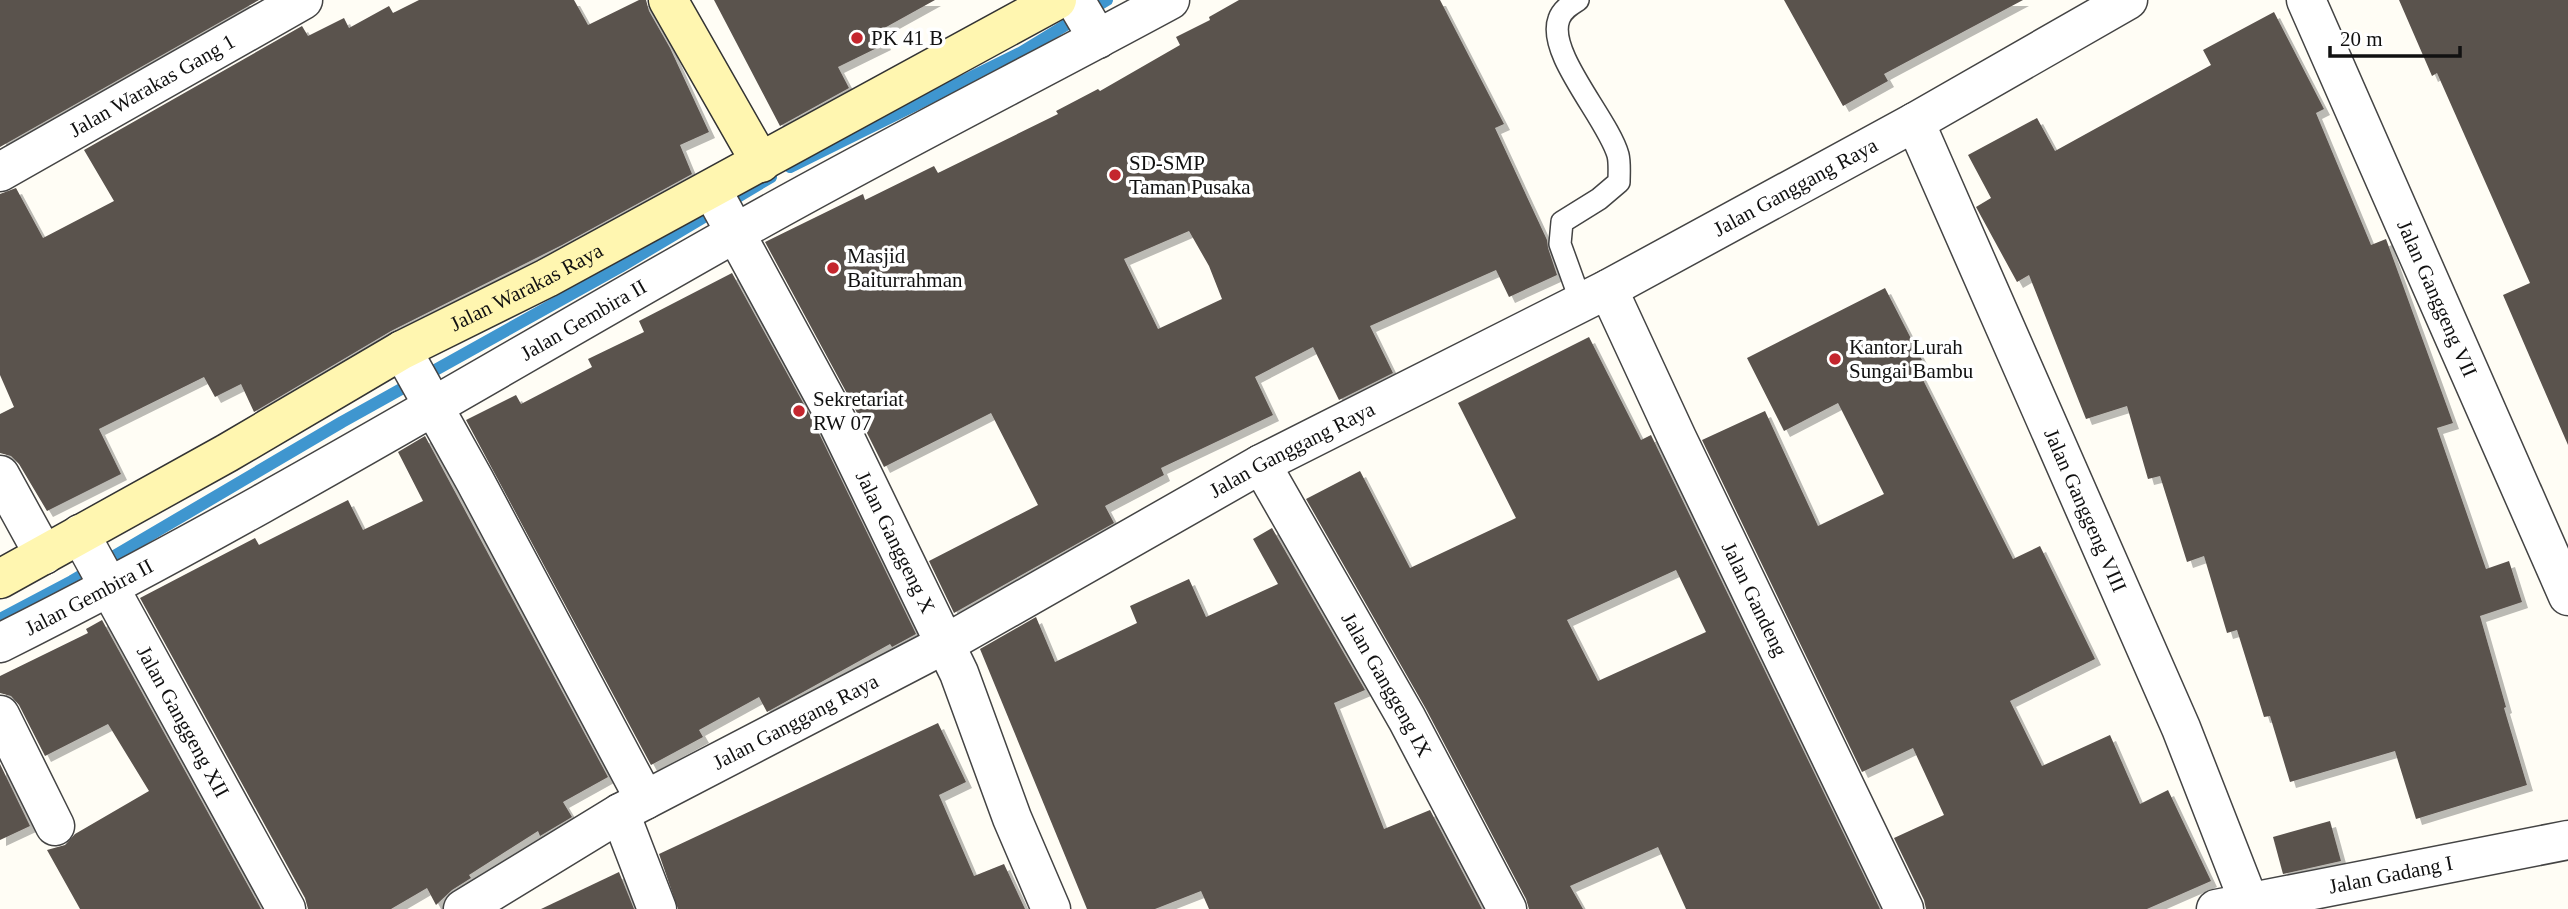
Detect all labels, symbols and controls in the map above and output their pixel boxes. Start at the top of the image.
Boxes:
scale bar [2330,14,2460,58]
place label: PK 41 B [871,26,943,50]
text: 20 m [2340,27,2383,51]
street label: Jalan Warakas Gang 1 [65,29,239,142]
marker: PK 41 B [849,30,865,46]
street label: Jalan Ganggang Raya [1709,132,1882,241]
place label: SD-SMP Taman Pusaka [1129,151,1251,199]
marker: SD-SMP Taman Pusaka [1107,167,1123,183]
street label: Jalan Ganggeng VII [2392,216,2482,381]
street label: Jalan Warakas Raya [446,238,607,336]
place label: Masjid Baiturrahman [847,244,963,292]
marker: Masjid Baiturrahman [825,260,841,276]
street label: Jalan Gembira II [516,274,651,366]
place label: Kantor Lurah Sungai Bambu [1849,335,1974,383]
marker: Kantor Lurah Sungai Bambu [1827,351,1843,367]
place label: Sekretariat RW 07 [813,387,904,435]
street label: Jalan Ganggang Raya [1205,396,1379,503]
marker: Sekretariat RW 07 [791,403,807,419]
street label: Jalan Ganggeng VIII [2039,425,2132,596]
street label: Jalan Ganggeng X [851,467,940,617]
street label: Jalan Gandeng [1717,538,1793,661]
street label: Jalan Gembira II [21,554,157,640]
street label: Jalan Ganggeng IX [1336,608,1437,761]
street label: Jalan Ganggeng XII [132,642,234,801]
street label: Jalan Ganggang Raya [709,668,883,775]
street label: Jalan Gadang I [2327,851,2455,899]

